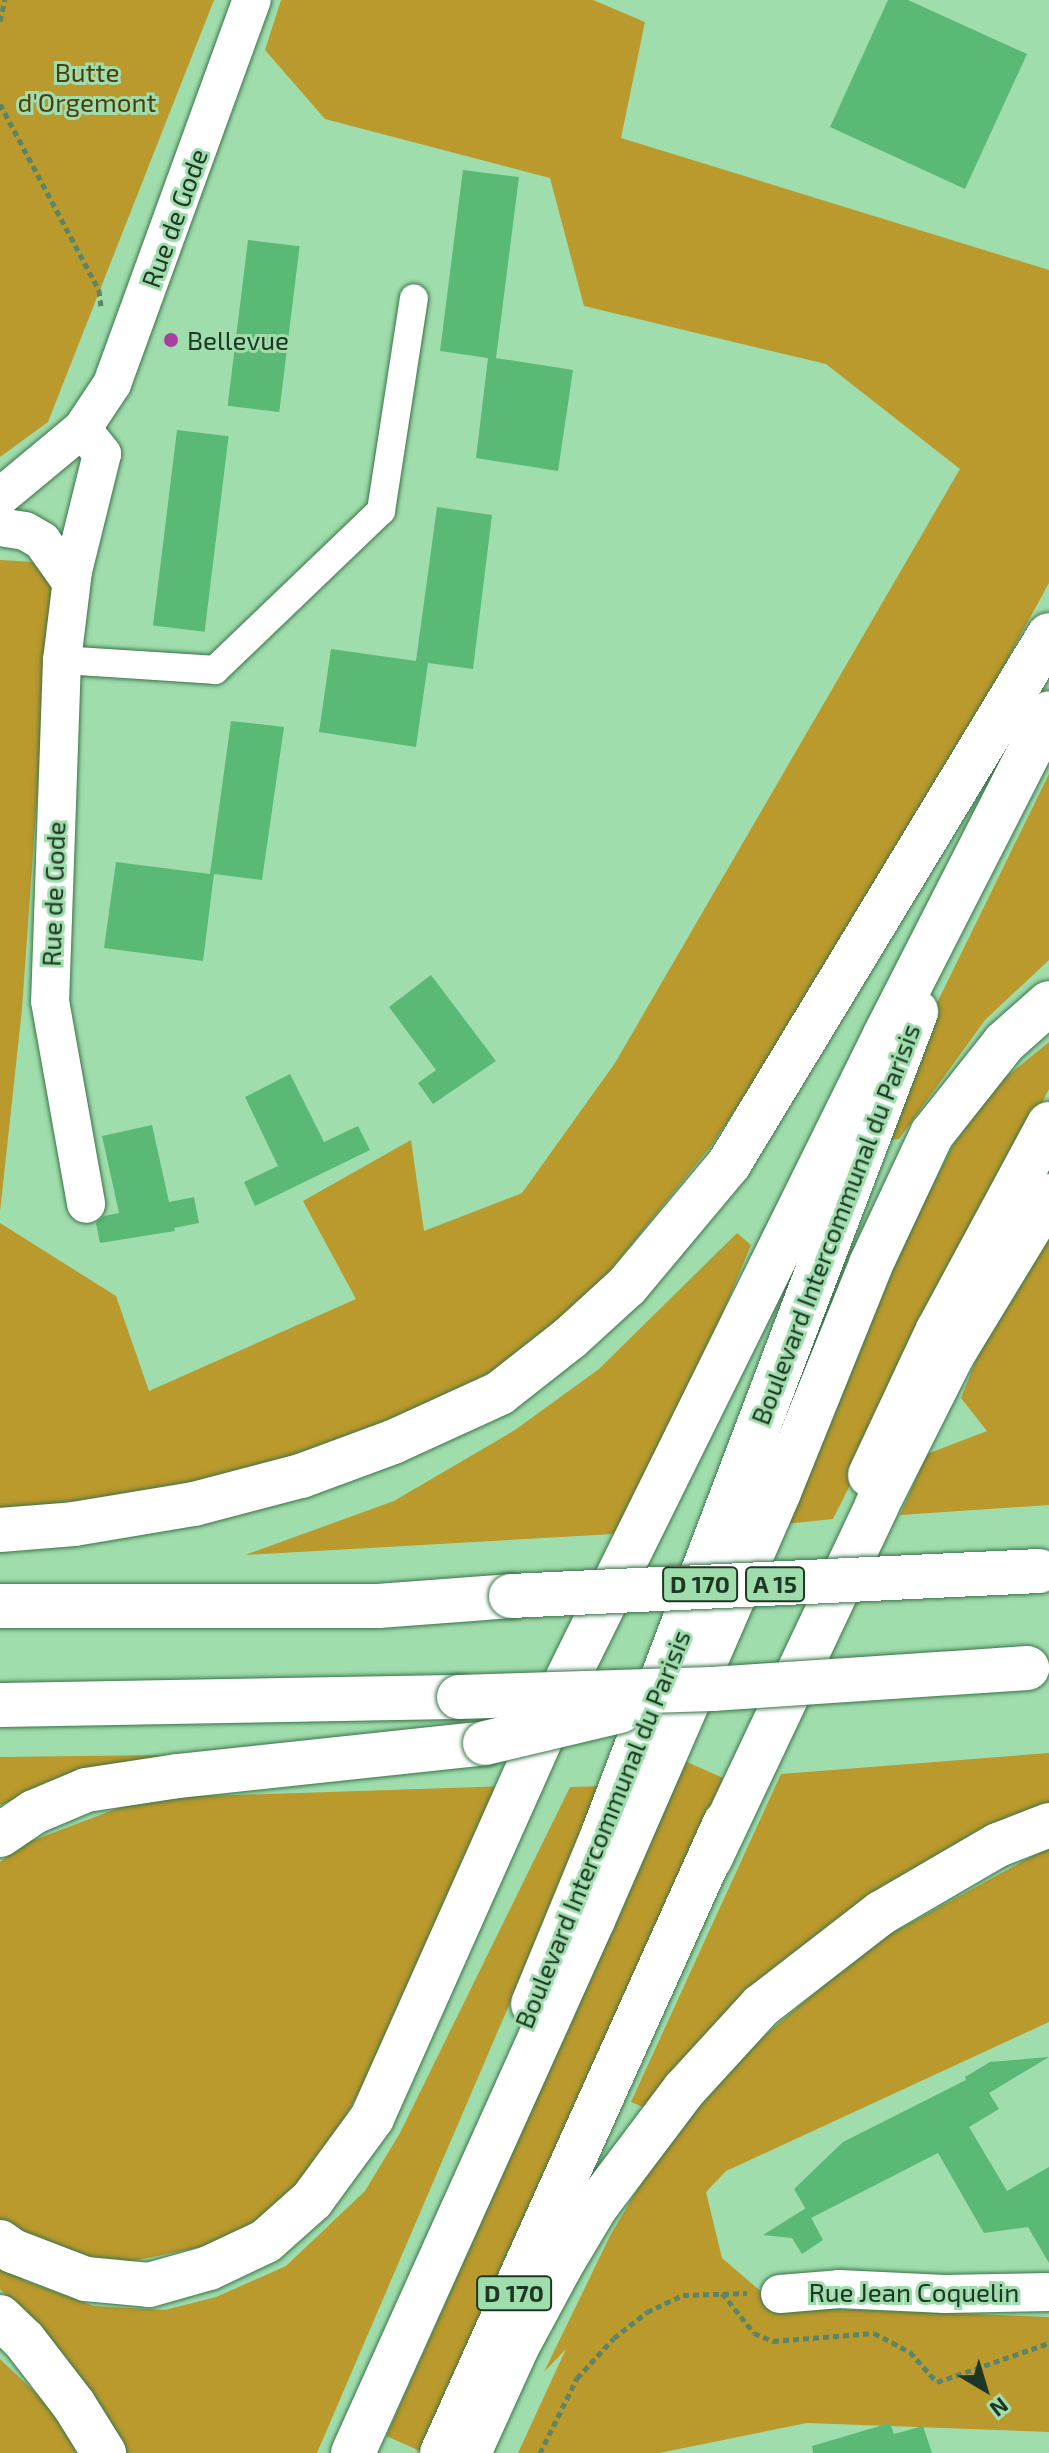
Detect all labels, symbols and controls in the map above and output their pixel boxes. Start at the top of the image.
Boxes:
park label: Butte d'Orgemont [18,56,156,118]
street label: Rue de Gode [134,144,214,292]
place label: Bellevue [187,324,289,356]
marker: Bellevue [162,331,180,349]
street label: Rue de Gode [35,821,71,967]
street label: Boulevard Intercommunal du Parisis [744,1019,926,1429]
road number: D 170 [662,1564,738,1604]
road number: A 15 [743,1564,807,1604]
street label: Boulevard Intercommunal du Parisis [508,1625,696,2033]
road number: D 170 [476,2273,552,2313]
street label: Rue Jean Coquelin [808,2276,1020,2308]
north arrow [945,2349,1025,2429]
text: N [986,2393,1014,2423]

